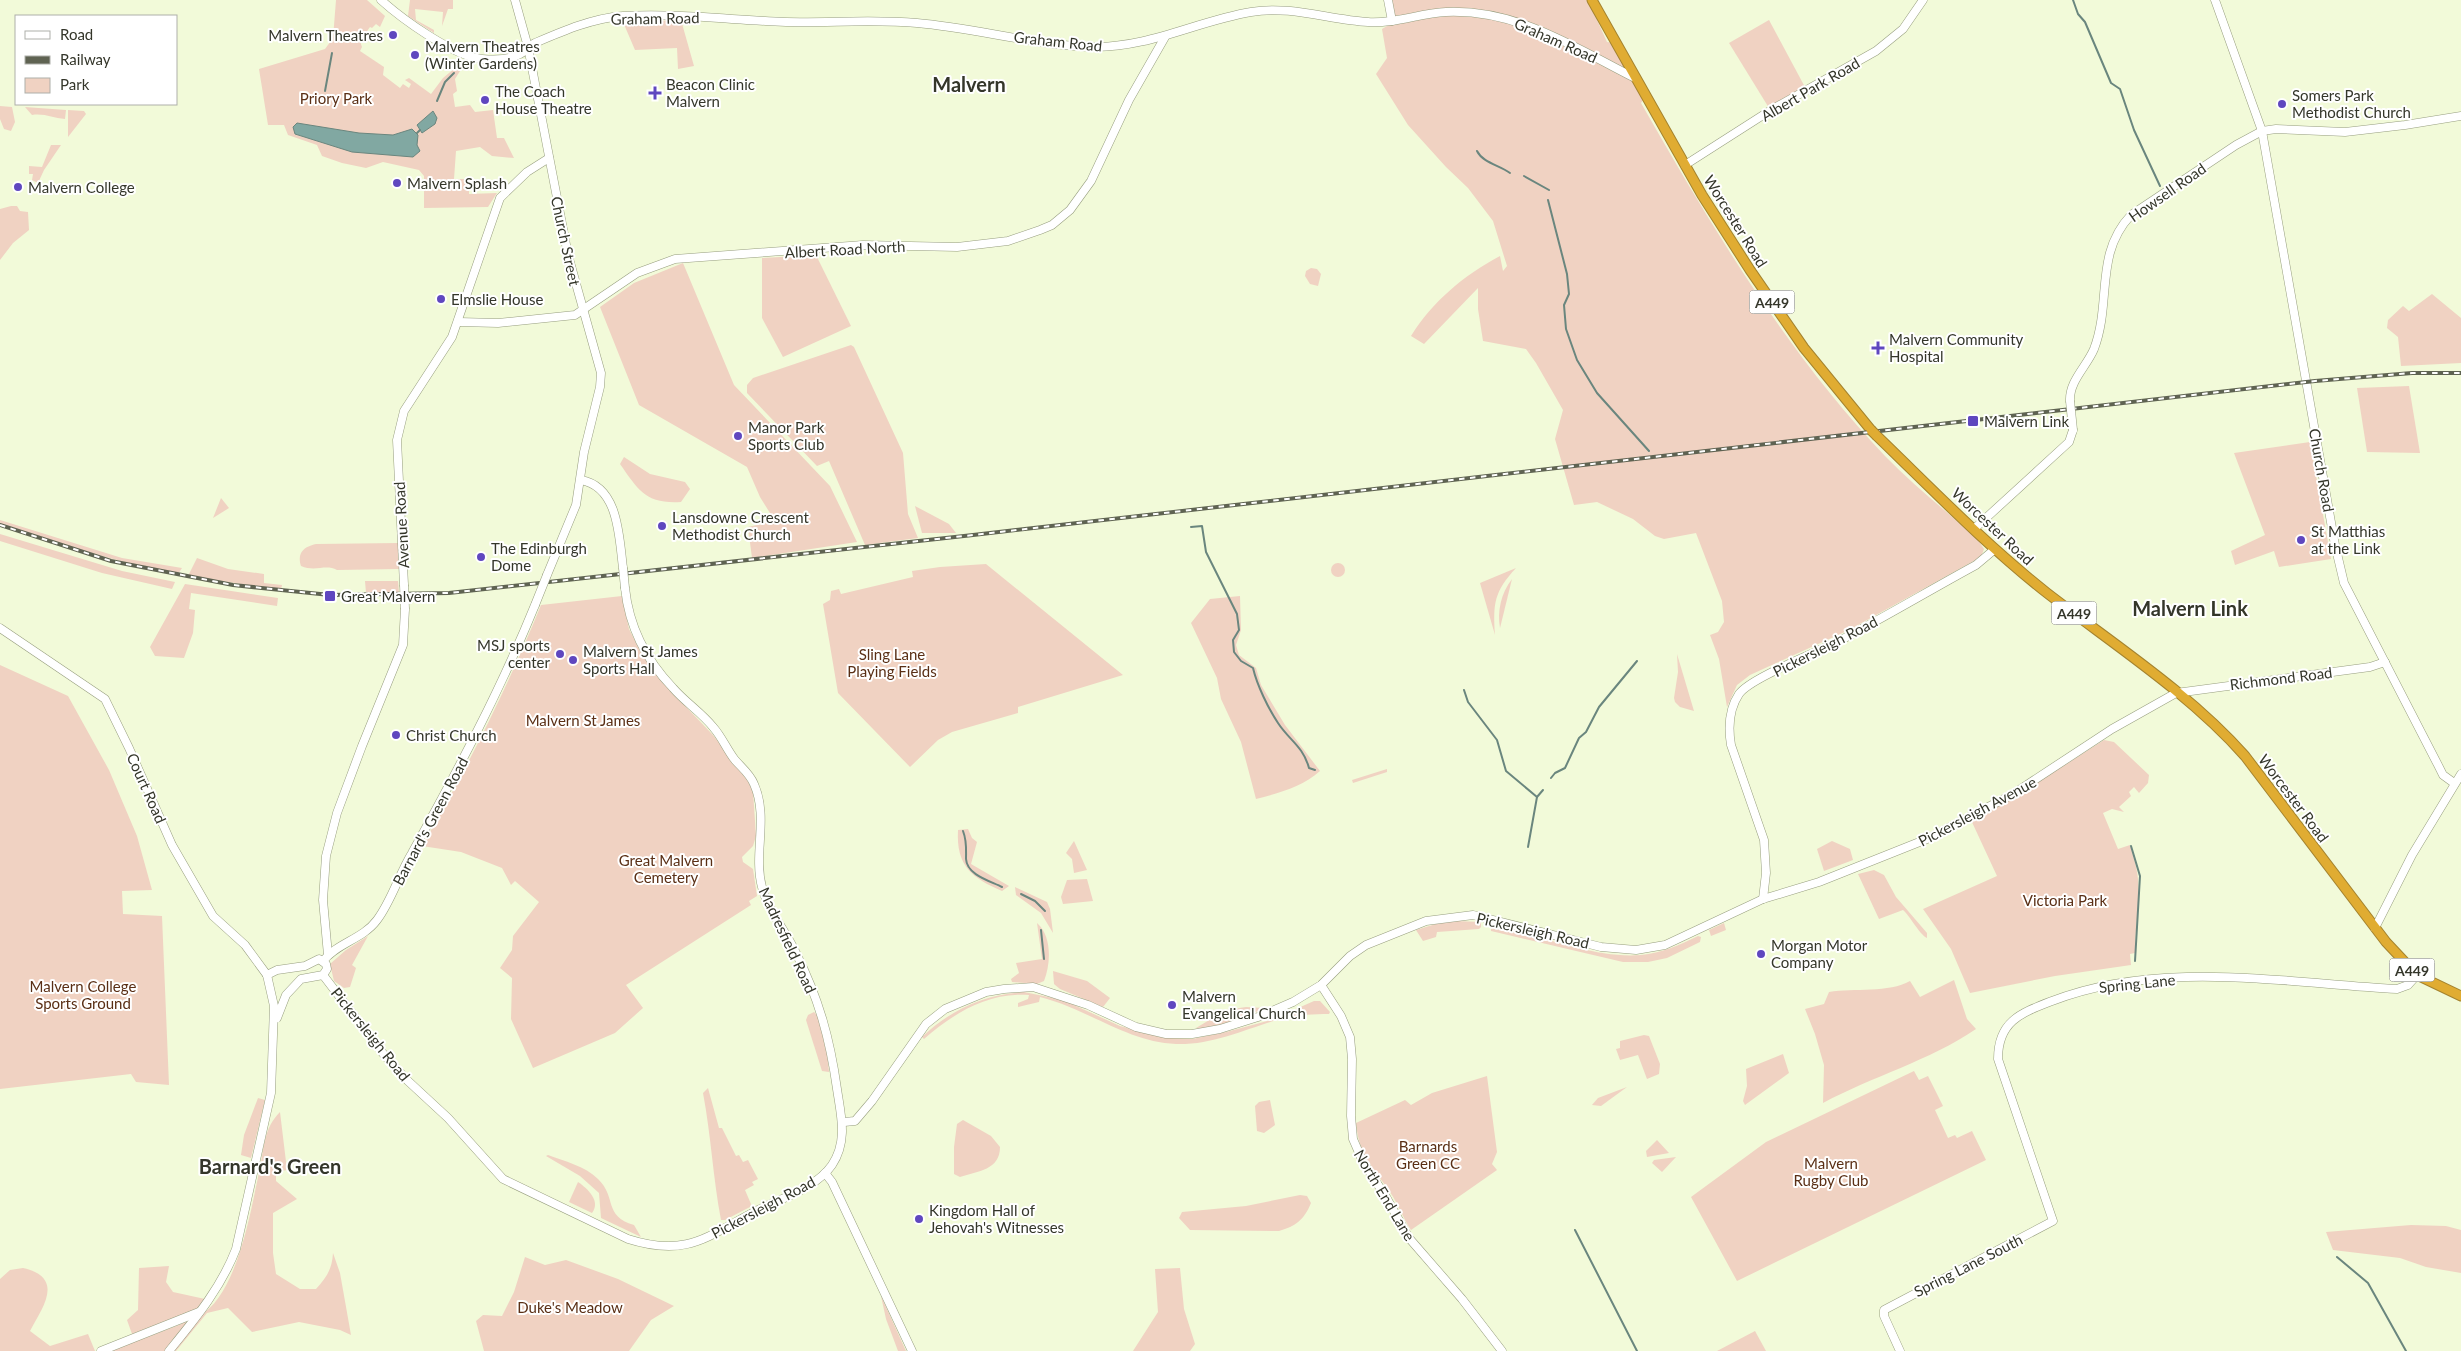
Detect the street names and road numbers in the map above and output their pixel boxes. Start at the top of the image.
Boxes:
street label: Graham Road [610,8,700,28]
street label: Graham Road [1512,14,1600,66]
street label: Graham Road [1013,27,1103,55]
street label: Albert Park Road [1757,53,1863,125]
street label: Howsell Road [2125,159,2209,225]
street label: Worcester Road [1700,172,1772,270]
street label: Church Street [548,195,584,288]
street label: Albert Road North [784,237,906,261]
road number: A449 [1750,290,1794,314]
street label: Church Road [2306,427,2338,513]
street label: Avenue Road [390,481,412,569]
street label: Worcester Road [1948,484,2038,568]
road number: A449 [2052,602,2096,624]
street label: Pickersleigh Road [1770,612,1880,680]
street label: Richmond Road [2229,663,2333,693]
street label: Court Road [124,750,170,826]
street label: Worcester Road [2255,751,2333,845]
street label: Barnard's Green Road [389,754,471,888]
street label: Pickersleigh Avenue [1915,772,2039,850]
street label: Madresfield Road [756,884,820,996]
street label: Pickersleigh Road [1475,908,1591,952]
road number: A449 [2390,958,2434,982]
street label: Spring Lane [2098,970,2176,996]
street label: Pickersleigh Road [328,984,414,1084]
street label: North End Lane [1351,1146,1419,1244]
street label: Pickersleigh Road [708,1172,818,1242]
street label: Spring Lane South [1911,1230,2025,1300]

